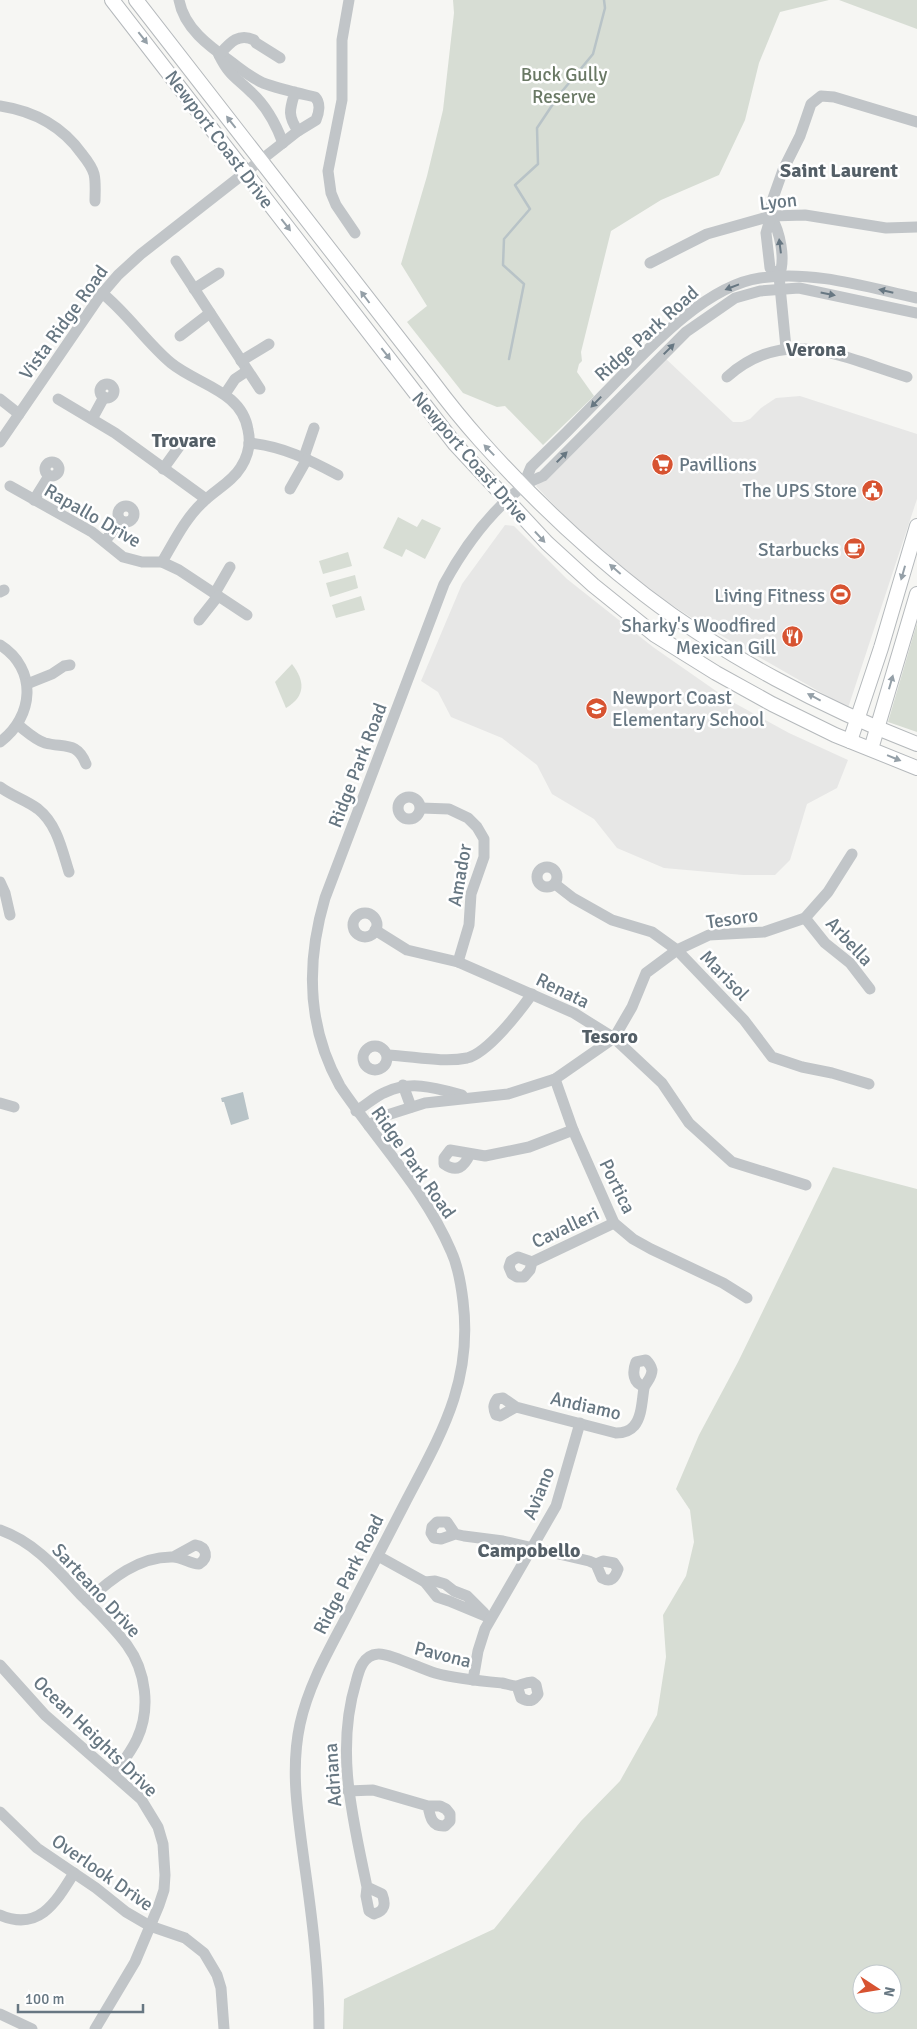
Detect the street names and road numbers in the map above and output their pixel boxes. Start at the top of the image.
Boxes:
street label: Newport Coast Drive [159,66,279,213]
street label: Lyon [758,188,798,216]
street label: Vista Ridge Road [14,261,113,385]
street label: Ridge Park Road [590,281,704,387]
street label: Newport Coast Drive [407,387,534,528]
street label: Rapallo Drive [40,478,145,553]
street label: Ridge Park Road [323,700,393,831]
street label: Amador [443,842,477,908]
street label: Tesoro [705,903,760,934]
street label: Arbella [820,912,878,971]
street label: Marisol [694,945,754,1006]
street label: Renata [532,968,593,1014]
street label: Ridge Park Road [366,1102,461,1223]
street label: Portica [594,1155,641,1218]
street label: Cavalleri [528,1202,603,1254]
street label: Andiamo [548,1386,624,1426]
street label: Aviano [518,1463,560,1523]
street label: Ridge Park Road [308,1510,389,1639]
street label: Sarteano Drive [47,1539,146,1643]
street label: Pavona [412,1636,474,1674]
street label: Ocean Heights Drive [28,1671,163,1802]
street label: Adriana [319,1742,347,1808]
street label: Overlook Drive [47,1829,158,1917]

